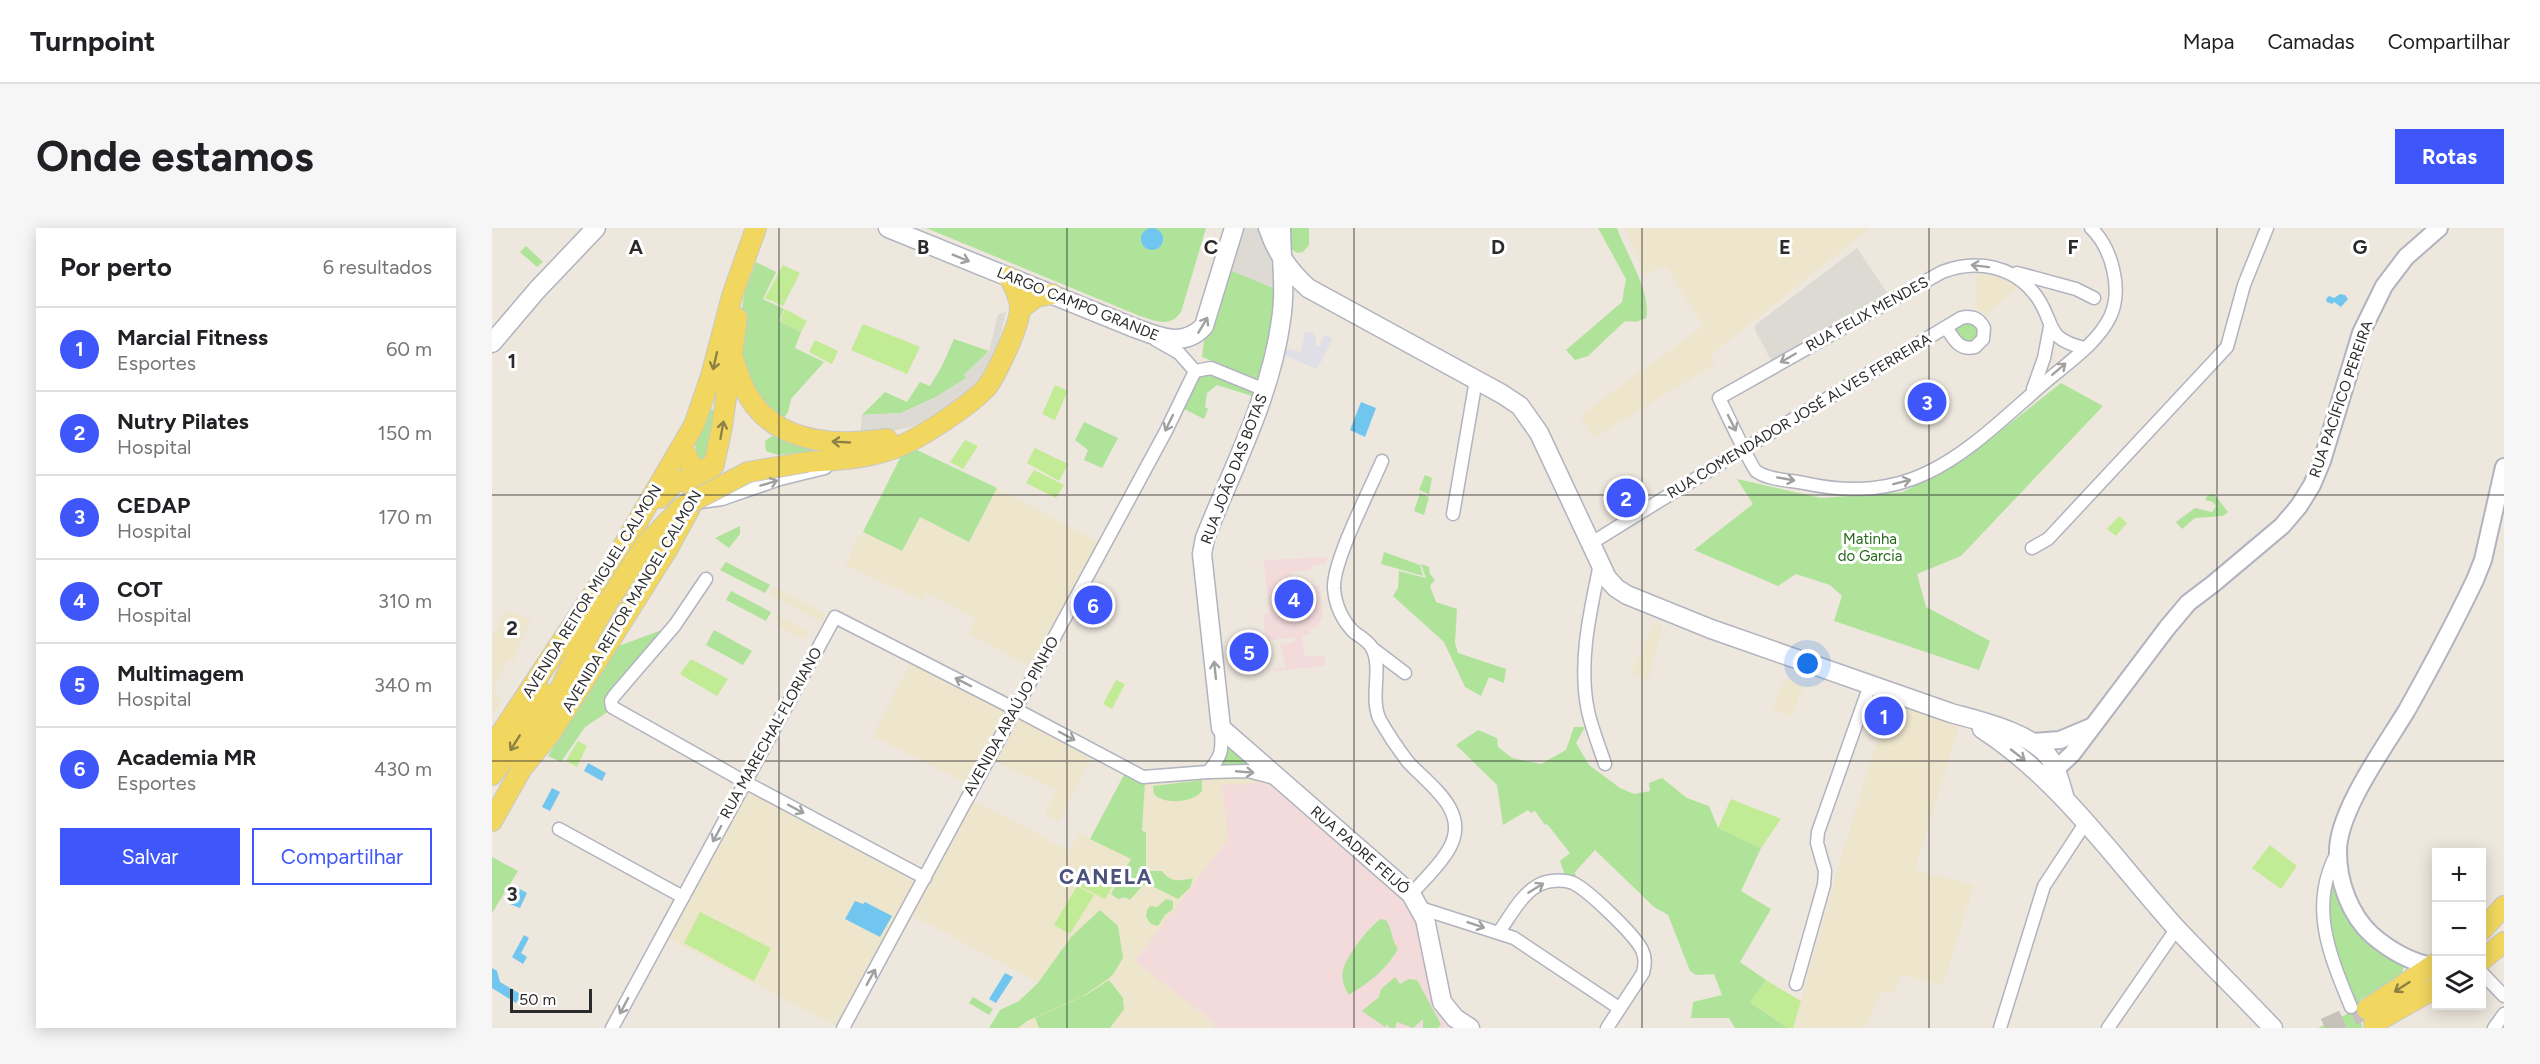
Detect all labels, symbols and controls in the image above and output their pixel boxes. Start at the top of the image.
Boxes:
text: Turnpoint [30,24,155,58]
text: Mapa [2183,29,2234,54]
text: Camadas [2267,29,2355,54]
text: Compartilhar [2388,29,2510,54]
button: Rotas [2395,129,2504,184]
text: Onde estamos [36,131,314,182]
text: A [629,235,644,259]
text: B [917,235,929,259]
text: C [1204,235,1218,259]
text: D [1491,235,1505,259]
text: E [1779,235,1791,259]
text: F [2067,235,2079,259]
text: G [2353,235,2368,259]
text: Por perto [60,251,172,283]
one-way arrow [952,253,970,264]
text: 6 resultados [323,255,432,279]
one-way arrow [1970,260,1990,271]
street label: LARGO CAMPO GRANDE [994,263,1162,345]
street label: RUA FELIX MENDES [1803,273,1931,355]
one-way arrow [1197,317,1209,334]
street label: RUA PACÍFICO PEREIRA [2306,318,2376,480]
text: Marcial Fitness [117,324,268,351]
street label: RUA COMENDADOR JOSÉ ALVES FERREIRA [1664,330,1934,502]
text: 1 [75,337,84,361]
text: 60 m [386,337,432,361]
text: 1 [508,349,516,373]
text: Esportes [117,351,196,375]
one-way arrow [709,351,720,370]
one-way arrow [1779,353,1797,364]
one-way arrow [2051,363,2067,376]
pin: 3 [1908,380,1946,424]
street label: RUA JOÃO DAS BOTAS [1197,391,1271,547]
text: Nutry Pilates [117,408,249,435]
one-way arrow [1727,413,1738,431]
one-way arrow [1163,414,1175,432]
one-way arrow [716,420,727,440]
text: 2 [74,421,85,445]
text: 150 m [377,421,432,445]
text: Hospital [117,435,192,459]
one-way arrow [831,437,851,448]
one-way arrow [1776,474,1796,485]
one-way arrow [759,476,778,487]
pin: 2 [1606,476,1646,520]
one-way arrow [1893,476,1912,488]
street label: AVENIDA REITOR MIGUEL CALMON [519,481,665,701]
street label: AVENIDA REITOR MANOEL CALMON [559,487,705,715]
text: CEDAP [117,492,190,519]
text: 3 [74,505,85,529]
text: 170 m [378,505,432,529]
text: Hospital [117,519,192,543]
park label: Matinha do Garcia [1838,530,1902,565]
text: COT [117,576,163,603]
pin: 4 [1274,576,1314,622]
pin: 6 [1074,582,1112,628]
text: 4 [73,589,86,613]
text: 310 m [378,589,432,613]
text: Hospital [117,603,192,627]
text: 2 [506,616,518,640]
pin: 5 [1230,630,1269,674]
street label: AVENIDA ARAÚJO PINHO [960,633,1062,799]
street label: RUA MARECHAL FLORIANO [716,644,826,822]
your location [1793,649,1822,678]
text: Multimagem [117,660,244,687]
one-way arrow [1209,661,1220,681]
text: 5 [74,673,85,697]
text: 340 m [374,673,432,697]
one-way arrow [955,676,973,687]
text: Hospital [117,687,192,711]
pin: 1 [1864,694,1904,738]
one-way arrow [1058,730,1075,742]
one-way arrow [508,734,520,751]
text: Academia MR [117,744,256,771]
one-way arrow [2010,748,2026,761]
text: 6 [74,757,85,781]
text: 430 m [374,757,432,781]
one-way arrow [1234,767,1254,778]
text: Esportes [117,771,196,795]
street label: RUA PADRE FEIJÓ [1307,802,1413,898]
one-way arrow [787,804,805,815]
one-way arrow [711,825,723,842]
button: Salvar [60,828,240,885]
button: Compartilhar [252,828,432,885]
map controls [2432,848,2486,1010]
button: + [2432,848,2486,902]
district label: CANELA [1059,864,1153,889]
text: 3 [506,882,518,906]
one-way arrow [1528,882,1545,895]
button: − [2432,902,2486,956]
one-way arrow [1466,920,1485,931]
button: layers [2432,956,2486,1010]
one-way arrow [866,969,878,986]
one-way arrow [2394,981,2411,993]
scale bar [510,986,592,1014]
text: 50 m [519,990,556,1009]
one-way arrow [618,996,629,1014]

